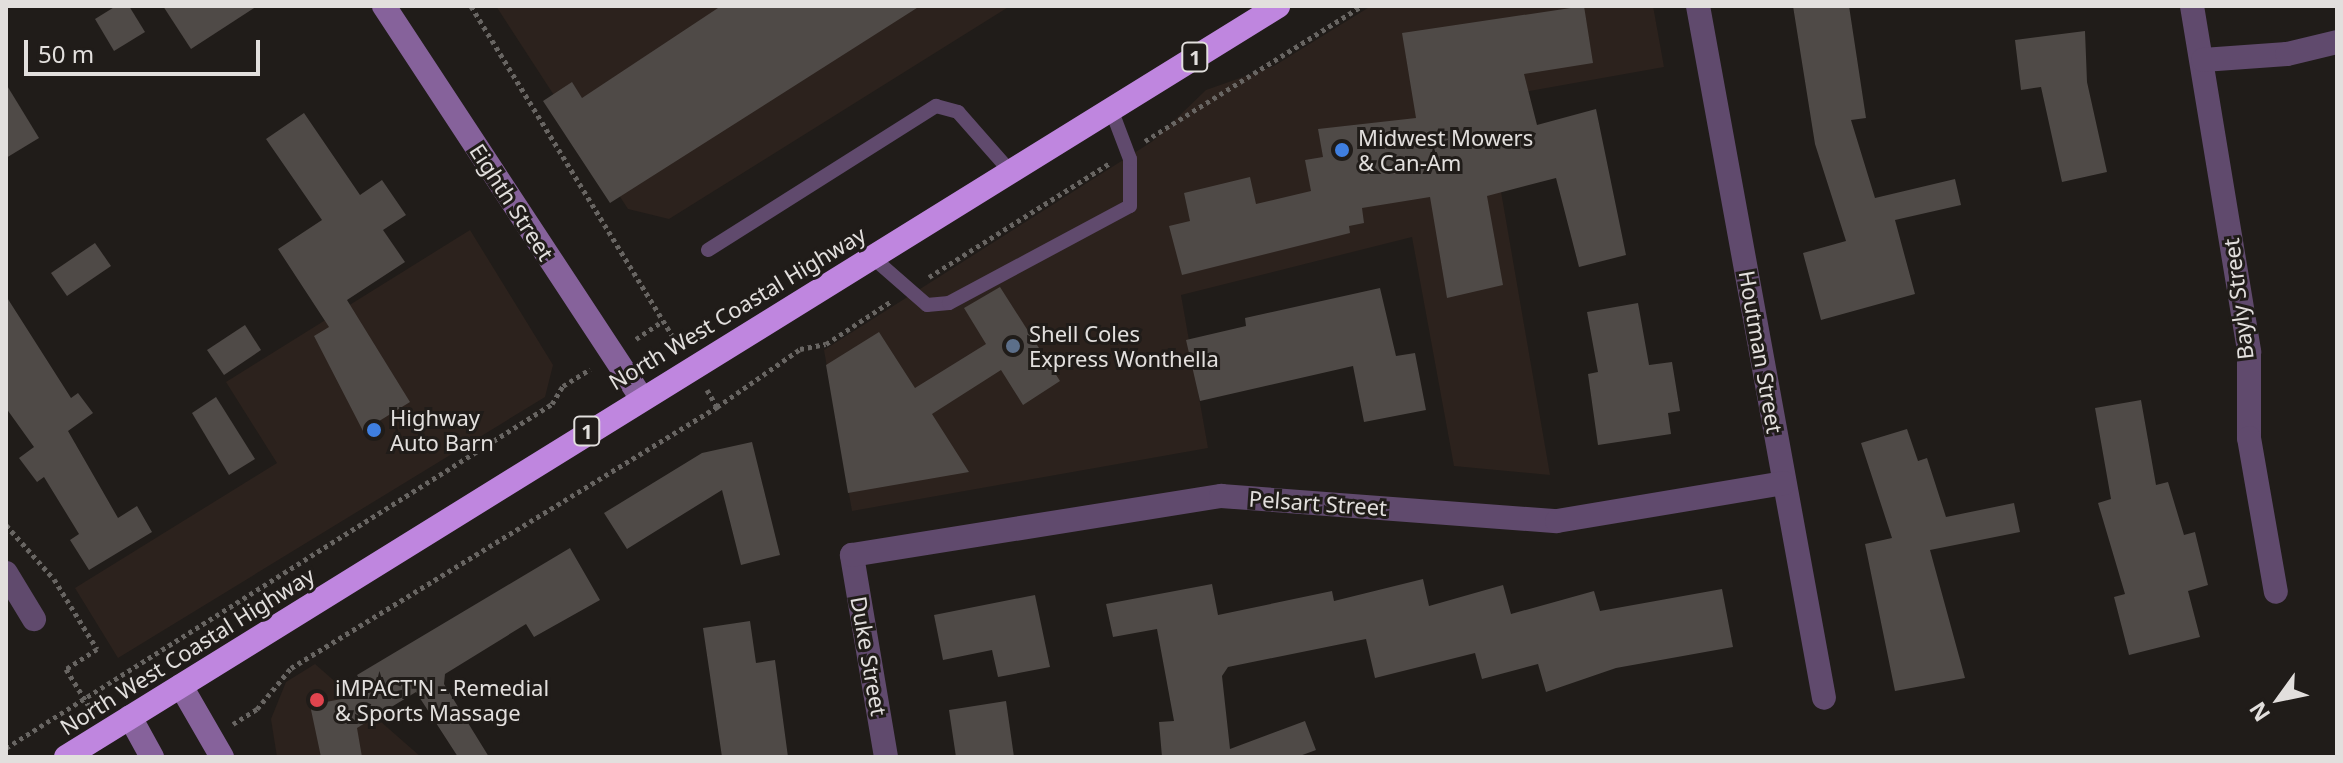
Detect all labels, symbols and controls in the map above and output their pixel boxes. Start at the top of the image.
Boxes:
scale bar [28,24,264,74]
text: 50 m [38,37,94,70]
road number: 1 [1181,41,1209,73]
place label: Midwest Mowers & Can-Am [1358,124,1533,176]
street label: Eighth Street [465,139,559,265]
marker: Midwest Mowers & Can-Am [1333,141,1351,159]
street label: North West Coastal Highway [604,221,870,395]
street label: Bayly Street [2217,237,2259,361]
street label: Houtman Street [1734,269,1788,435]
place label: Shell Coles Express Wonthella [1029,320,1219,372]
marker: Shell Coles Express Wonthella [1004,337,1022,355]
place label: Highway Auto Barn [390,404,494,456]
road number: 1 [573,415,601,447]
marker: Highway Auto Barn [365,421,383,439]
street label: Pelsart Street [1248,485,1388,521]
street label: North West Coastal Highway [55,562,319,740]
street label: Duke Street [845,594,893,718]
north arrow [2239,659,2319,739]
place label: iMPACT'N - Remedial & Sports Massage [335,674,549,726]
marker: iMPACT'N - Remedial & Sports Massage [306,689,328,711]
text: N [2241,696,2276,728]

